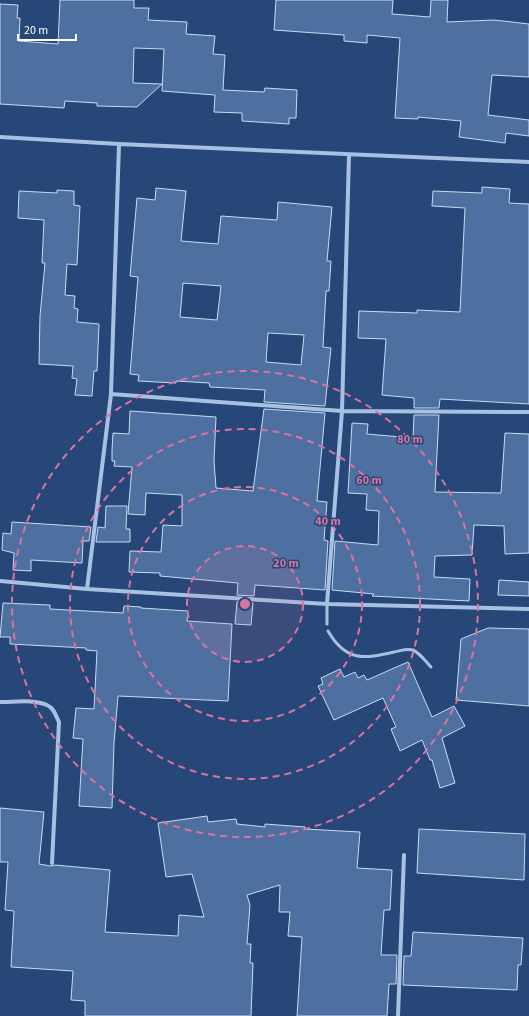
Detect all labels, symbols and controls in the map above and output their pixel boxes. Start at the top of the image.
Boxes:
scale bar [18,16,76,42]
text: 20 m [24,22,48,39]
text: 80 m [397,431,423,448]
text: 60 m [356,472,382,489]
text: 40 m [315,513,341,530]
text: 20 m [273,555,299,572]
centre of rings [238,597,252,611]

